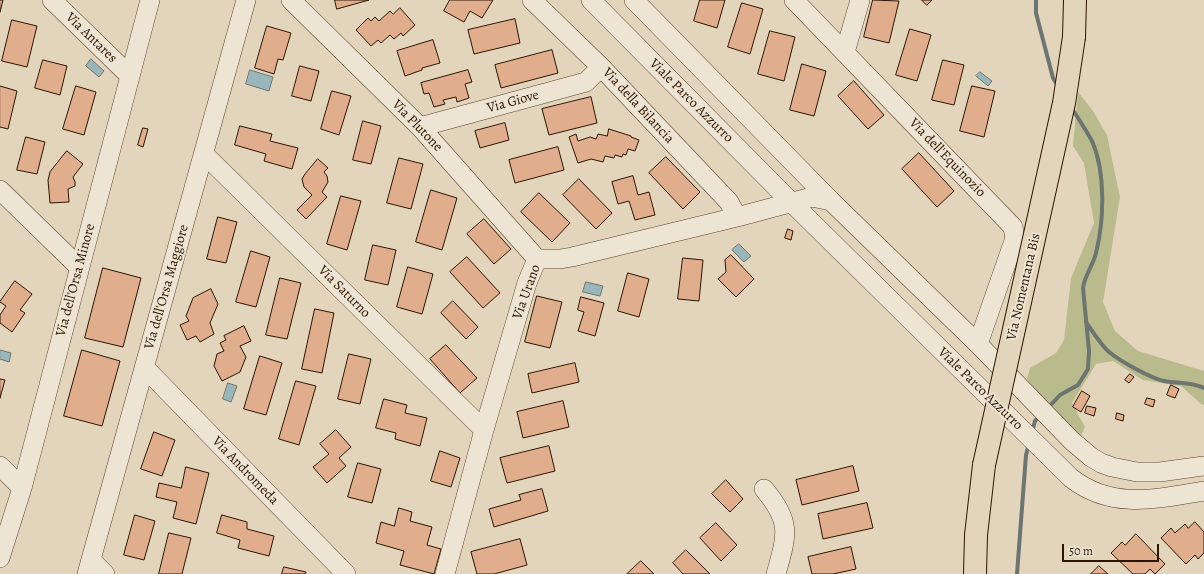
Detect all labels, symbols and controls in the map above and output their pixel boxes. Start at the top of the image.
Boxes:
street label: Via Antares [62,9,120,67]
street label: Viale Parco Azzurro [646,56,736,146]
street label: Via della Bilancia [599,65,677,147]
street label: Via Giove [485,87,541,117]
street label: Via Plutone [388,97,446,155]
street label: Via dell'Equinozio [905,115,989,201]
street label: Via dell'Orsa Minore [53,222,99,338]
street label: Via dell'Orsa Maggiore [141,223,193,351]
street label: Via Nomentana Bis [1004,232,1044,342]
street label: Via Saturno [314,262,374,322]
street label: Via Urano [509,262,545,322]
street label: Viale Parco Azzurro [934,344,1026,434]
street label: Via Andromeda [208,433,282,509]
scale bar [1064,536,1161,562]
text: 50 m [1069,543,1093,559]

